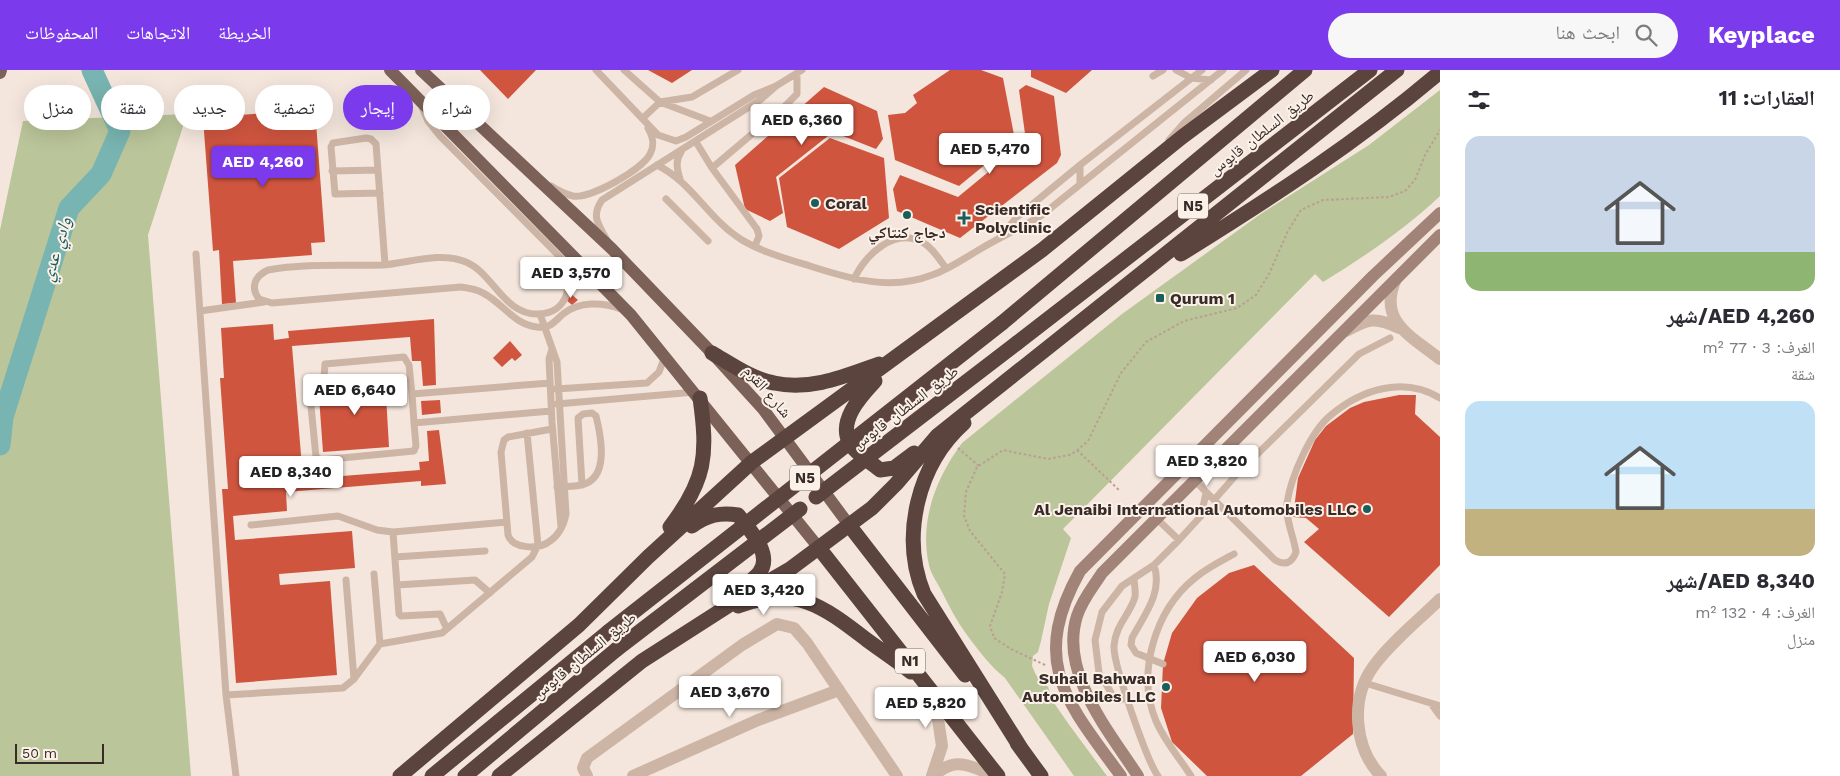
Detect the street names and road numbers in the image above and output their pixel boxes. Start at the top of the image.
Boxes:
street label: طريق السلطان قابوس [1205,86,1318,180]
road number: N5 [1178,194,1208,218]
street label: شارع القرم [739,361,796,422]
street label: طريق السلطان قابوس [849,361,963,454]
road number: N5 [790,466,820,490]
street label: طريق السلطان قابوس [529,608,641,704]
road number: N1 [895,648,925,674]

